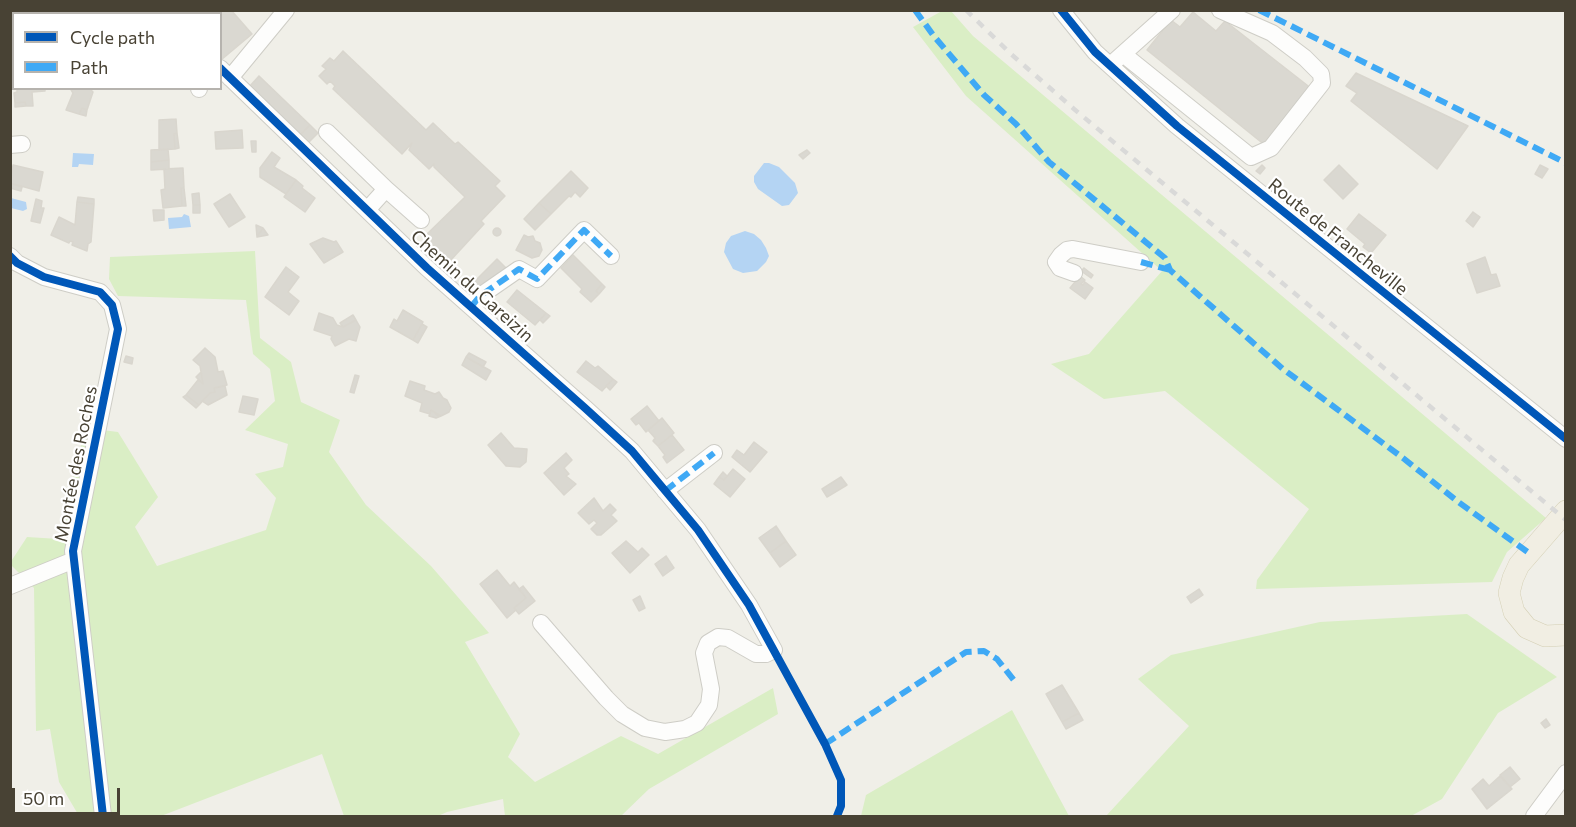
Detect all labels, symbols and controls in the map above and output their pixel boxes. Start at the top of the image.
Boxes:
legend [12,12,222,90]
text: Cycle path [70,26,155,48]
text: Path [70,56,108,78]
street label: Route de Francheville [1264,174,1412,300]
street label: Chemin du Gareizin [406,225,538,347]
street label: Montée des Roches [50,384,102,544]
scale bar [15,776,123,814]
text: 50 m [23,787,64,809]

